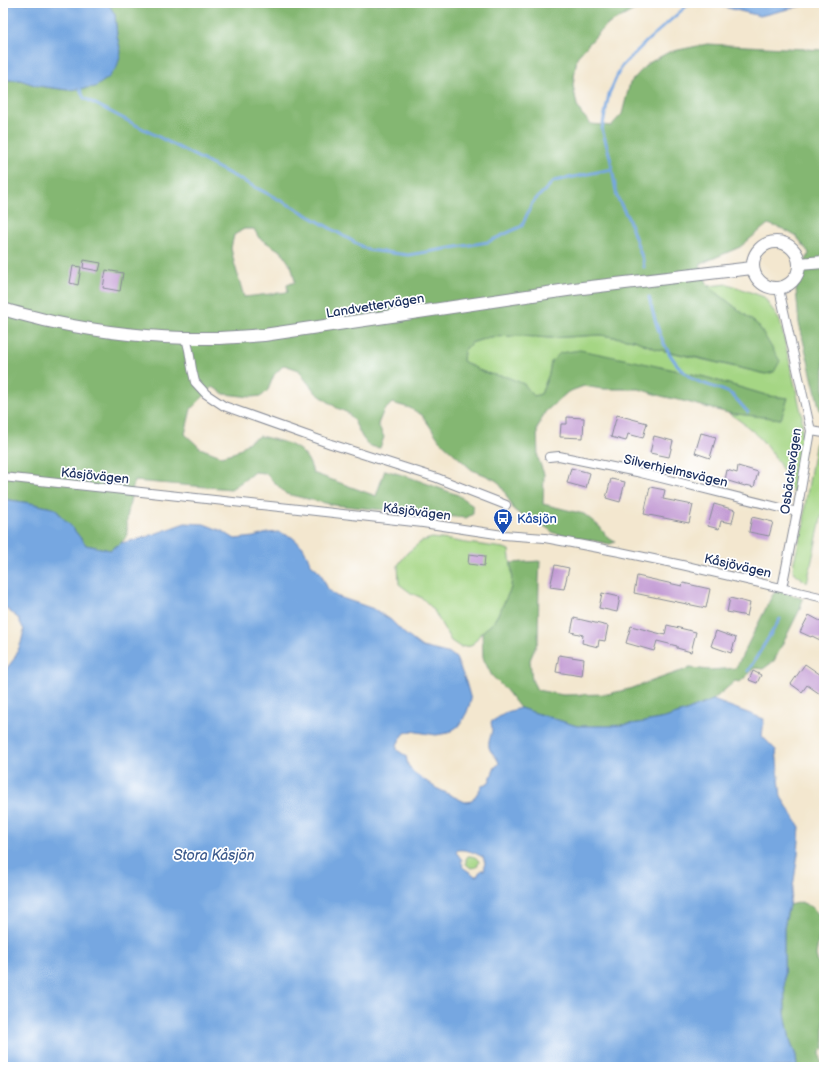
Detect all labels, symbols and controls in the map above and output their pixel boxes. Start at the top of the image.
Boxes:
street label: Landvettervägen [325,290,425,322]
street label: Osbäcksvägen [777,427,805,515]
street label: Silverhjelmsvägen [622,451,729,491]
street label: Kåsjövägen [60,464,130,488]
street label: Kåsjövägen [382,500,452,524]
bus stop icon: Kåsjön [492,507,514,535]
place label: Kåsjön [517,511,557,527]
street label: Kåsjövägen [703,550,773,581]
water label: Stora Kåsjön [173,847,255,864]

